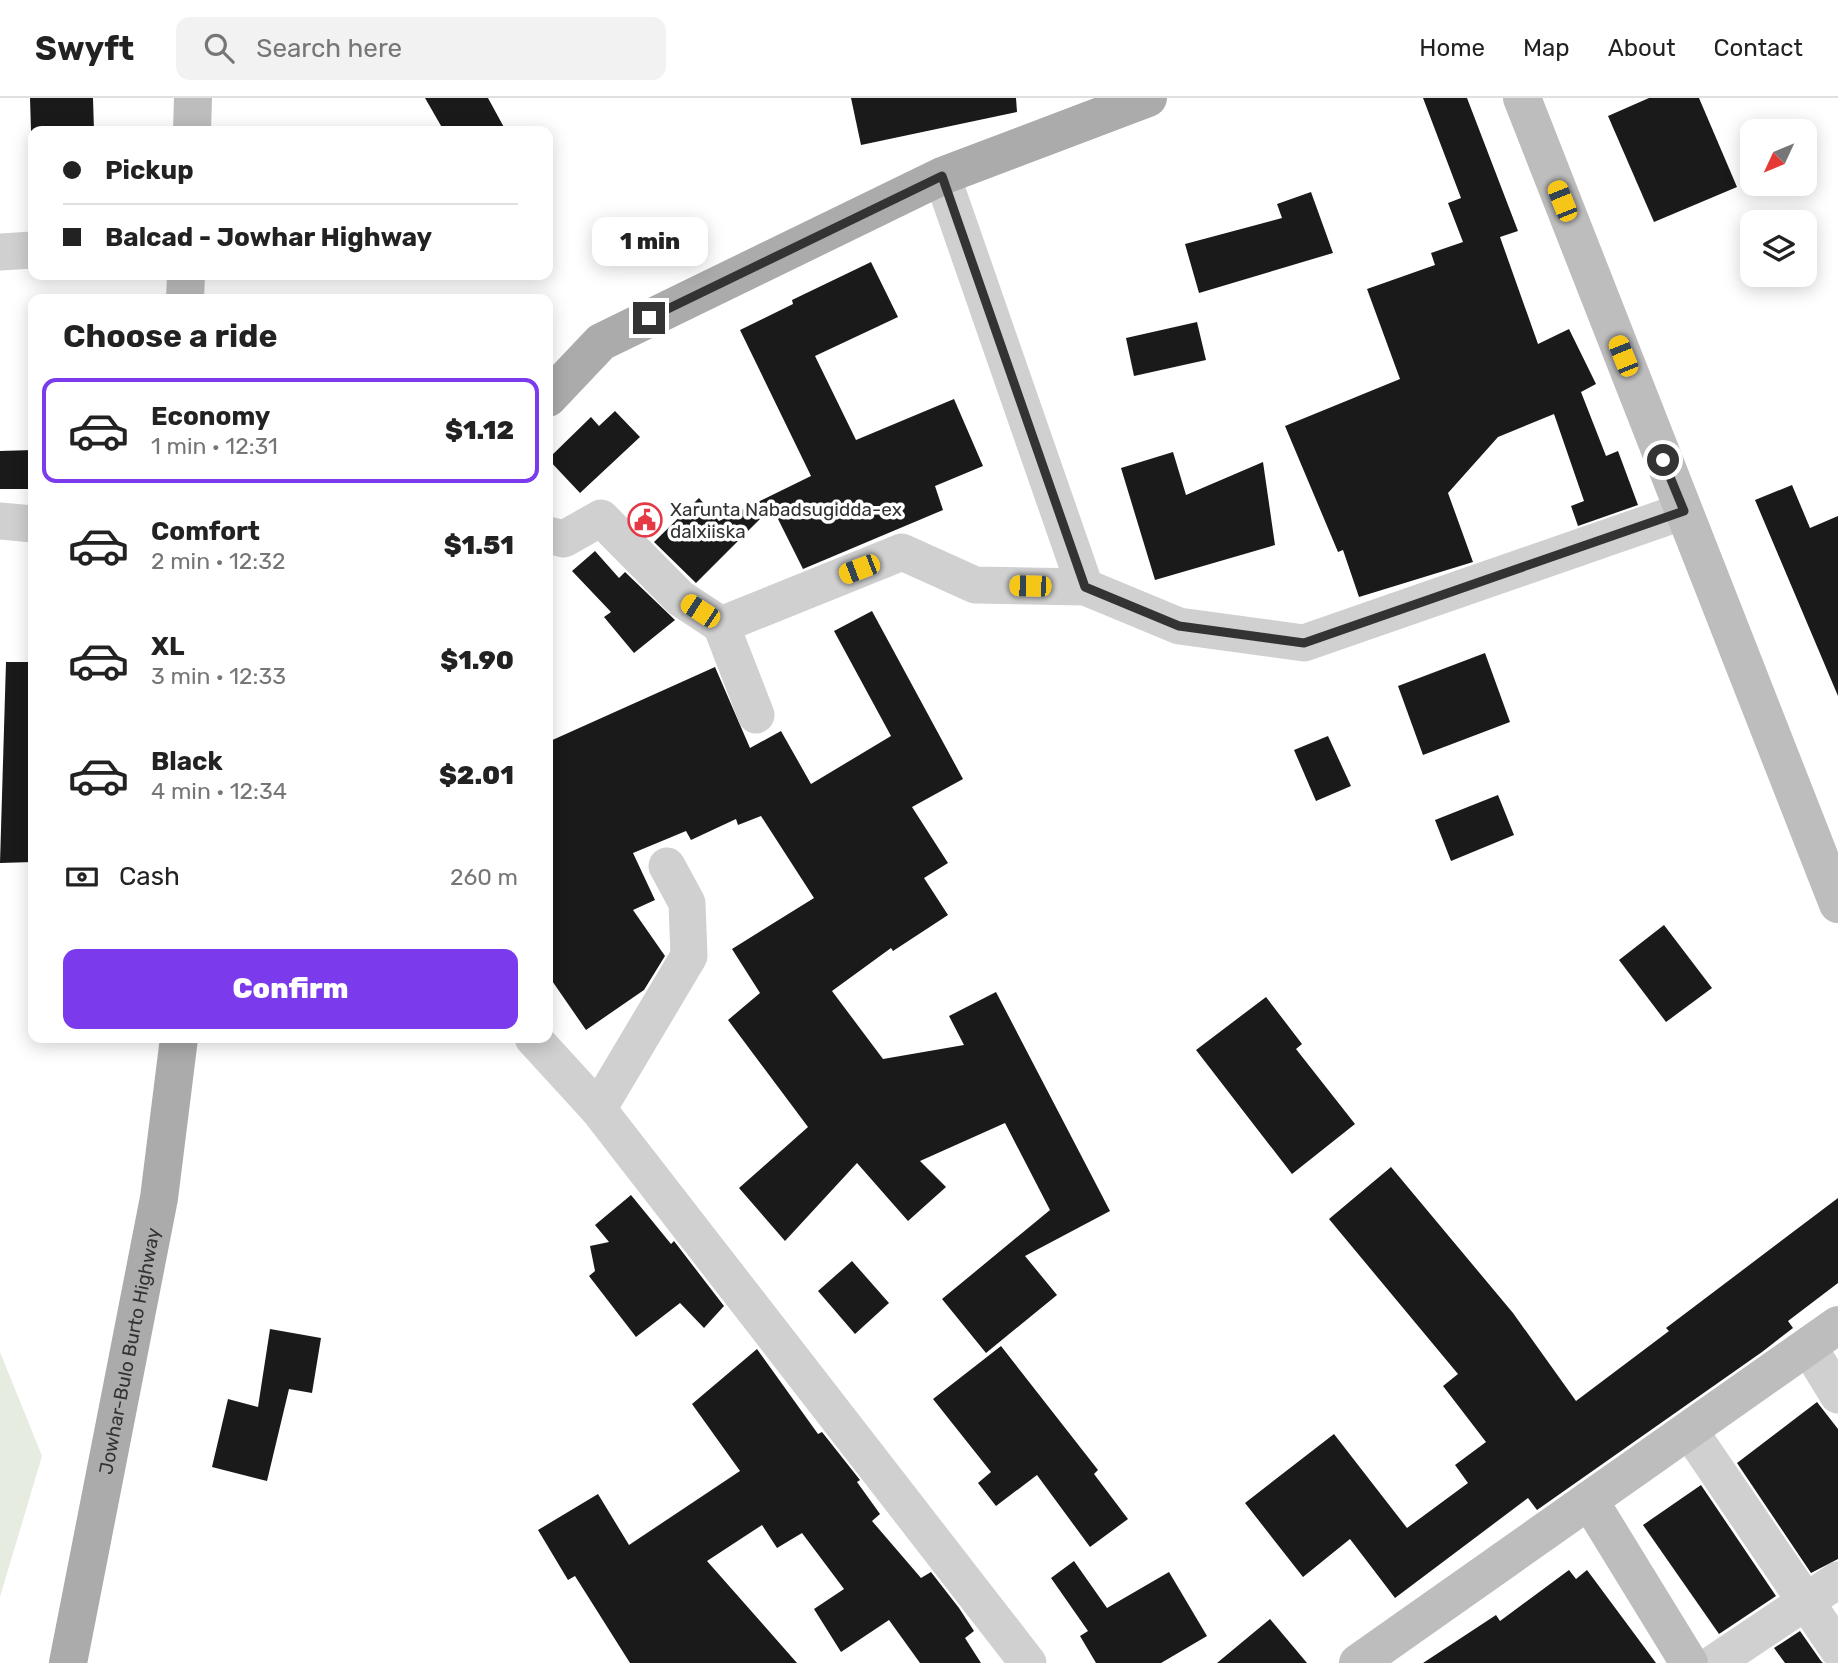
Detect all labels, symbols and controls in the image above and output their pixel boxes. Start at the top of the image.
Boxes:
search box [176,17,666,80]
text: Swyft [35,29,134,68]
icon: search [200,29,238,67]
text: Search here [256,33,402,64]
text: Home [1419,34,1485,62]
text: Map [1523,34,1570,62]
text: About [1608,34,1676,62]
text: Contact [1714,34,1803,62]
north arrow [1740,119,1816,196]
map controls [1740,119,1817,287]
text: Pickup [105,155,194,186]
car [1545,178,1580,224]
button: layers [1740,210,1817,287]
callout: 1 min [591,216,707,266]
text: Balcad - Jowhar Highway [105,222,432,253]
text: 1 min [620,227,680,255]
route end [633,302,665,334]
text: Choose a ride [63,317,277,355]
car [1606,333,1641,379]
icon: car [67,399,130,462]
text: Economy [151,401,270,432]
text: $1.12 [445,415,514,446]
text: 1 min · 12:31 [151,432,278,460]
route start [1647,444,1679,476]
place label: Xarunta Nabadsugidda-ex dalxiiska [670,498,902,543]
public building icon: Xarunta Nabadsugidda-ex dalxiiska [626,501,664,539]
icon: car [67,514,130,577]
text: Comfort [151,516,260,547]
text: $1.51 [444,530,514,561]
text: 2 min · 12:32 [151,547,286,575]
car [836,552,883,586]
car [1009,575,1052,597]
car [677,591,724,631]
icon: car [67,629,130,692]
text: XL [151,631,184,662]
text: $1.90 [440,645,514,676]
text: 3 min · 12:33 [151,662,286,690]
icon: car [67,744,130,807]
text: Black [151,746,223,777]
text: $2.01 [439,760,514,791]
text: 4 min · 12:34 [151,777,287,805]
icon: cash [63,858,101,896]
text: Cash [119,861,180,892]
text: 260 m [450,863,518,891]
button: Confirm [63,949,518,1029]
street label: Jowhar-Bulo Burto Highway [94,1226,165,1476]

